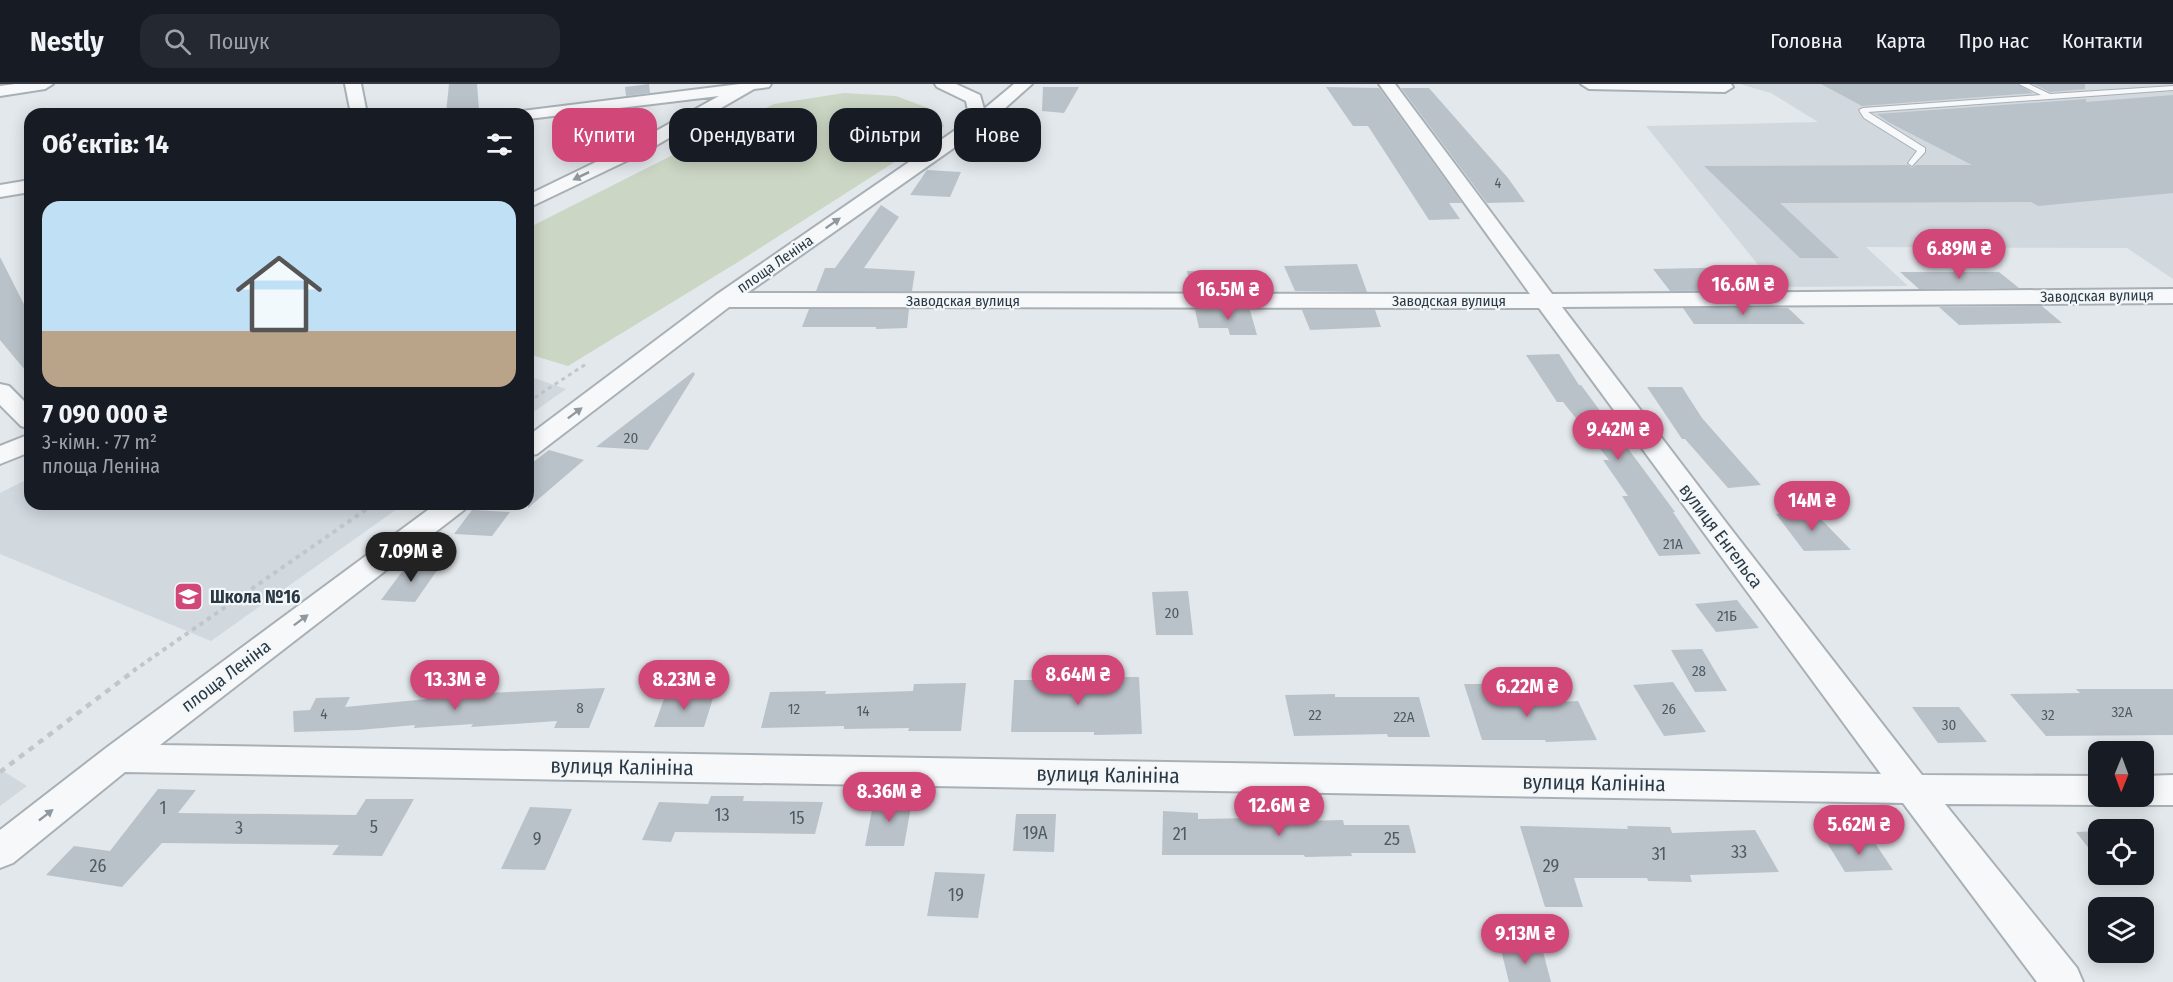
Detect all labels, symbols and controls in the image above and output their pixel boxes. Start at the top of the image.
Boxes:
search box [140,14,560,68]
text: Nestly [30,25,104,58]
icon: search [161,25,194,58]
text: Пошук [209,28,269,55]
text: Головна [1770,28,1843,54]
text: Карта [1876,28,1926,54]
text: Про нас [1959,28,2029,54]
text: Контакти [2062,28,2143,54]
chip: Купити [552,108,657,162]
chip: Орендувати [669,108,817,162]
chip: Фільтри [829,108,942,162]
chip: Нове [954,108,1041,162]
icon: filters [483,128,516,161]
text: Об’єктів: 14 [42,129,169,160]
one-way arrow [572,172,589,181]
house number: 4 [1495,175,1502,192]
one-way arrow [825,217,841,229]
pin: 6.89M ₴ [1904,229,2014,280]
street label: площа Леніна [734,231,816,297]
text: 6.89M ₴ [1927,236,1991,260]
icon: home [225,240,333,348]
pin: 16.6M ₴ [1688,265,1798,316]
pin: 16.5M ₴ [1173,270,1283,321]
text: 16.6M ₴ [1712,272,1774,296]
text: 16.5M ₴ [1197,277,1259,301]
street label: Заводская вулиця [2040,286,2154,306]
street label: Заводская вулиця [906,292,1020,310]
street label: Заводская вулиця [1392,292,1506,310]
text: 7 090 000 ₴ [42,399,167,430]
one-way arrow [566,407,582,419]
pin: 9.42M ₴ [1563,410,1673,461]
text: 9.42M ₴ [1587,417,1649,441]
house number: 20 [624,429,638,447]
text: 3-кімн. · 77 m² [42,430,157,454]
text: площа Леніна [42,454,160,478]
street label: вулиця Енгельса [1675,479,1768,593]
pin: 14M ₴ [1770,481,1854,532]
text: 14M ₴ [1788,488,1836,512]
pin: 7.09M ₴ [356,532,466,583]
house number: 21А [1663,535,1683,553]
text: 7.09M ₴ [379,539,443,563]
school or university icon: Школа №16 [173,581,205,613]
place label: Школа №16 [210,586,300,608]
house number: 20 [1165,604,1179,622]
house number: 21Б [1717,607,1737,625]
one-way arrow [293,615,308,627]
street label: площа Леніна [177,635,275,717]
pin: 8.64M ₴ [1023,655,1133,706]
pin: 13.3M ₴ [400,660,510,711]
pin: 8.23M ₴ [629,660,739,711]
text: 8.64M ₴ [1046,662,1110,686]
house number: 28 [1692,662,1706,680]
text: 13.3M ₴ [424,667,486,691]
text: 8.23M ₴ [653,667,716,691]
pin: 6.22M ₴ [1472,667,1582,718]
text: 6.22M ₴ [1496,674,1558,698]
house number: 8 [576,699,584,717]
house number: 12 [788,700,801,718]
house number: 26 [1662,700,1676,718]
house number: 14 [856,702,870,720]
house number: 32А [2111,703,2133,721]
house number: 4 [320,705,328,723]
house number: 22 [1308,706,1322,724]
house number: 32 [2041,706,2055,724]
house number: 22А [1393,708,1415,726]
house number: 30 [1942,716,1956,734]
north arrow [2088,741,2154,807]
map controls [2088,741,2154,963]
street label: вулиця Калініна [550,753,694,781]
street label: вулиця Калініна [1036,761,1180,789]
street label: вулиця Калініна [1522,769,1666,797]
pin: 8.36M ₴ [834,772,944,823]
text: 8.36M ₴ [857,779,921,803]
pin: 12.6M ₴ [1224,786,1334,837]
text: 12.6M ₴ [1248,793,1310,817]
house number: 1 [159,797,167,819]
house number: 13 [714,804,730,826]
pin: 5.62M ₴ [1804,805,1914,856]
house number: 15 [789,807,805,829]
one-way arrow [38,809,54,822]
text: 5.62M ₴ [1828,812,1890,836]
house number: 5 [370,816,378,838]
house number: 3 [235,817,243,839]
button: locate [2088,819,2154,885]
house number: 19А [1022,822,1048,844]
house number: 21 [1173,823,1187,845]
house number: 9 [533,828,541,850]
house number: 25 [1384,828,1400,850]
house number: 33 [1731,841,1747,863]
house number: 31 [1652,843,1666,865]
house number: 26 [90,855,107,877]
house number: 29 [1543,855,1559,877]
house number: 19 [948,884,964,906]
button: layers [2088,897,2154,963]
pin: 9.13M ₴ [1470,914,1580,965]
text: 9.13M ₴ [1495,921,1555,945]

